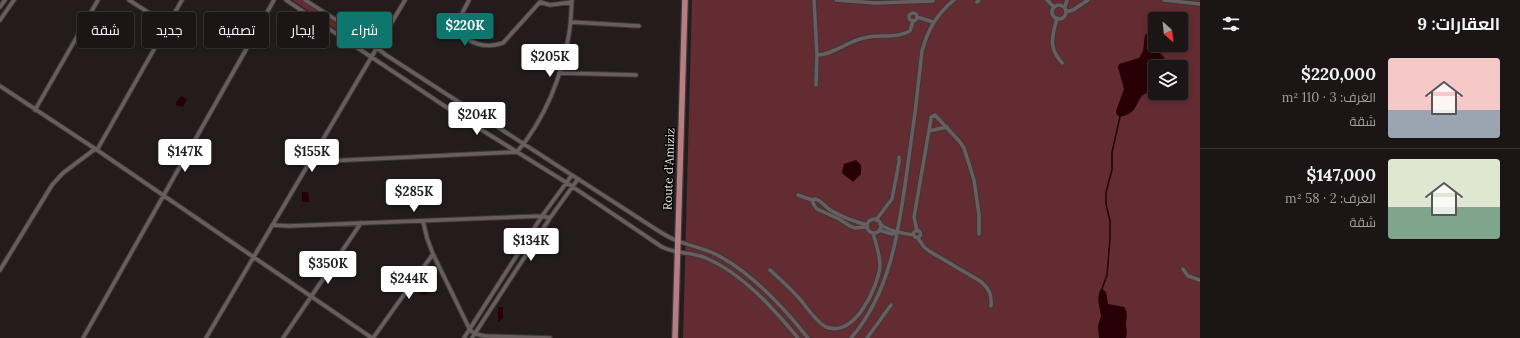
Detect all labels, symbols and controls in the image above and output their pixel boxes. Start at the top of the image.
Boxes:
chip: شقة [77,12,134,48]
chip: جديد [142,12,196,48]
chip: تصفية [204,12,269,48]
chip: إيجار [277,12,329,48]
chip: شراء [337,12,392,48]
north arrow [1148,12,1188,52]
map controls [1148,12,1188,100]
pin: $220K [437,13,493,47]
icon: filters [1220,13,1242,35]
text: العقارات: 9 [1417,13,1500,35]
text: $220K [445,17,485,34]
pin: $205K [522,44,578,78]
text: $205K [530,48,570,65]
button: layers [1148,60,1188,100]
text: $220,000 [1301,63,1376,85]
icon: home [1420,74,1468,122]
text: الغرف: 3 · 110 m² [1282,89,1376,106]
pin: $204K [449,102,505,136]
text: $204K [457,106,497,123]
text: شقة [1349,113,1376,130]
street label: Route d'Amiziz [660,128,677,210]
pin: $147K [157,139,213,173]
pin: $155K [284,139,340,173]
text: $147K [167,143,203,160]
text: $155K [294,143,330,160]
text: $147,000 [1306,164,1376,186]
icon: home [1420,175,1468,223]
pin: $285K [386,179,442,213]
text: $285K [395,183,433,200]
text: الغرف: 2 · 58 m² [1285,190,1376,207]
text: شقة [1349,214,1376,231]
pin: $134K [503,228,559,262]
text: $134K [513,232,549,249]
pin: $350K [300,251,356,285]
text: $350K [308,255,348,272]
pin: $244K [381,266,437,300]
text: $244K [390,270,428,287]

